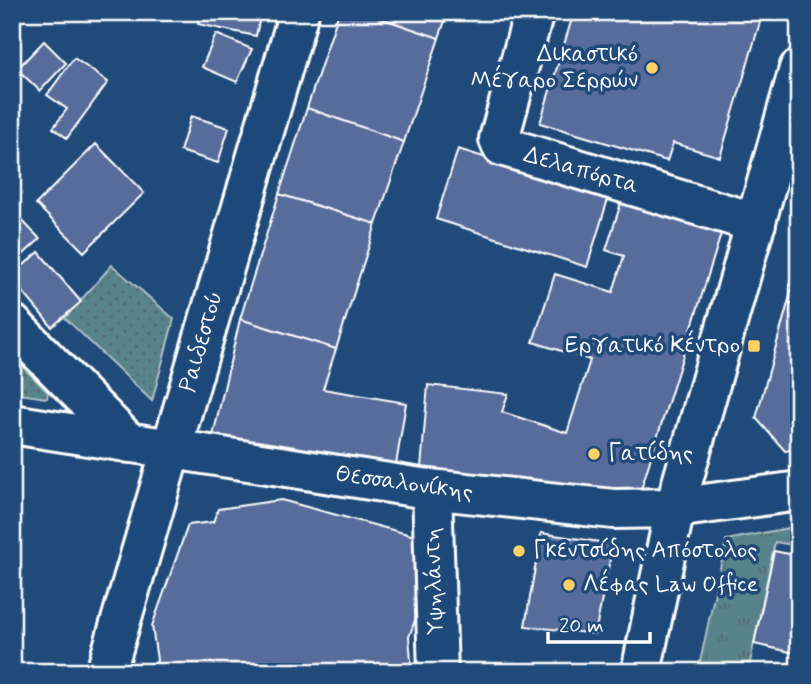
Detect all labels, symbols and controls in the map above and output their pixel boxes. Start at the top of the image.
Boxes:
place label: Δικαστικό Μέγαρο Σερρών [470,40,638,96]
marker: Δικαστικό Μέγαρο Σερρών [644,60,660,76]
street label: Δελαπόρτα [520,140,642,202]
street label: Ραιδεστού [173,288,231,396]
place label: Εργατικό Κέντρο [565,329,740,361]
marker: Εργατικό Κέντρο [746,338,762,354]
place label: Γατίδης [608,439,693,469]
marker: Γατίδης [586,446,602,462]
street label: Θεσσαλονίκης [333,459,475,509]
street label: Υψηλάντη [418,527,452,635]
place label: Γκεντσίδης Απόστολος [533,536,757,566]
marker: Γκεντσίδης Απόστολος [511,543,527,559]
place label: Λέφας Law Office [583,568,758,600]
marker: Λέφας Law Office [561,577,577,593]
scale bar [548,600,650,644]
text: 20 m [559,612,604,640]

